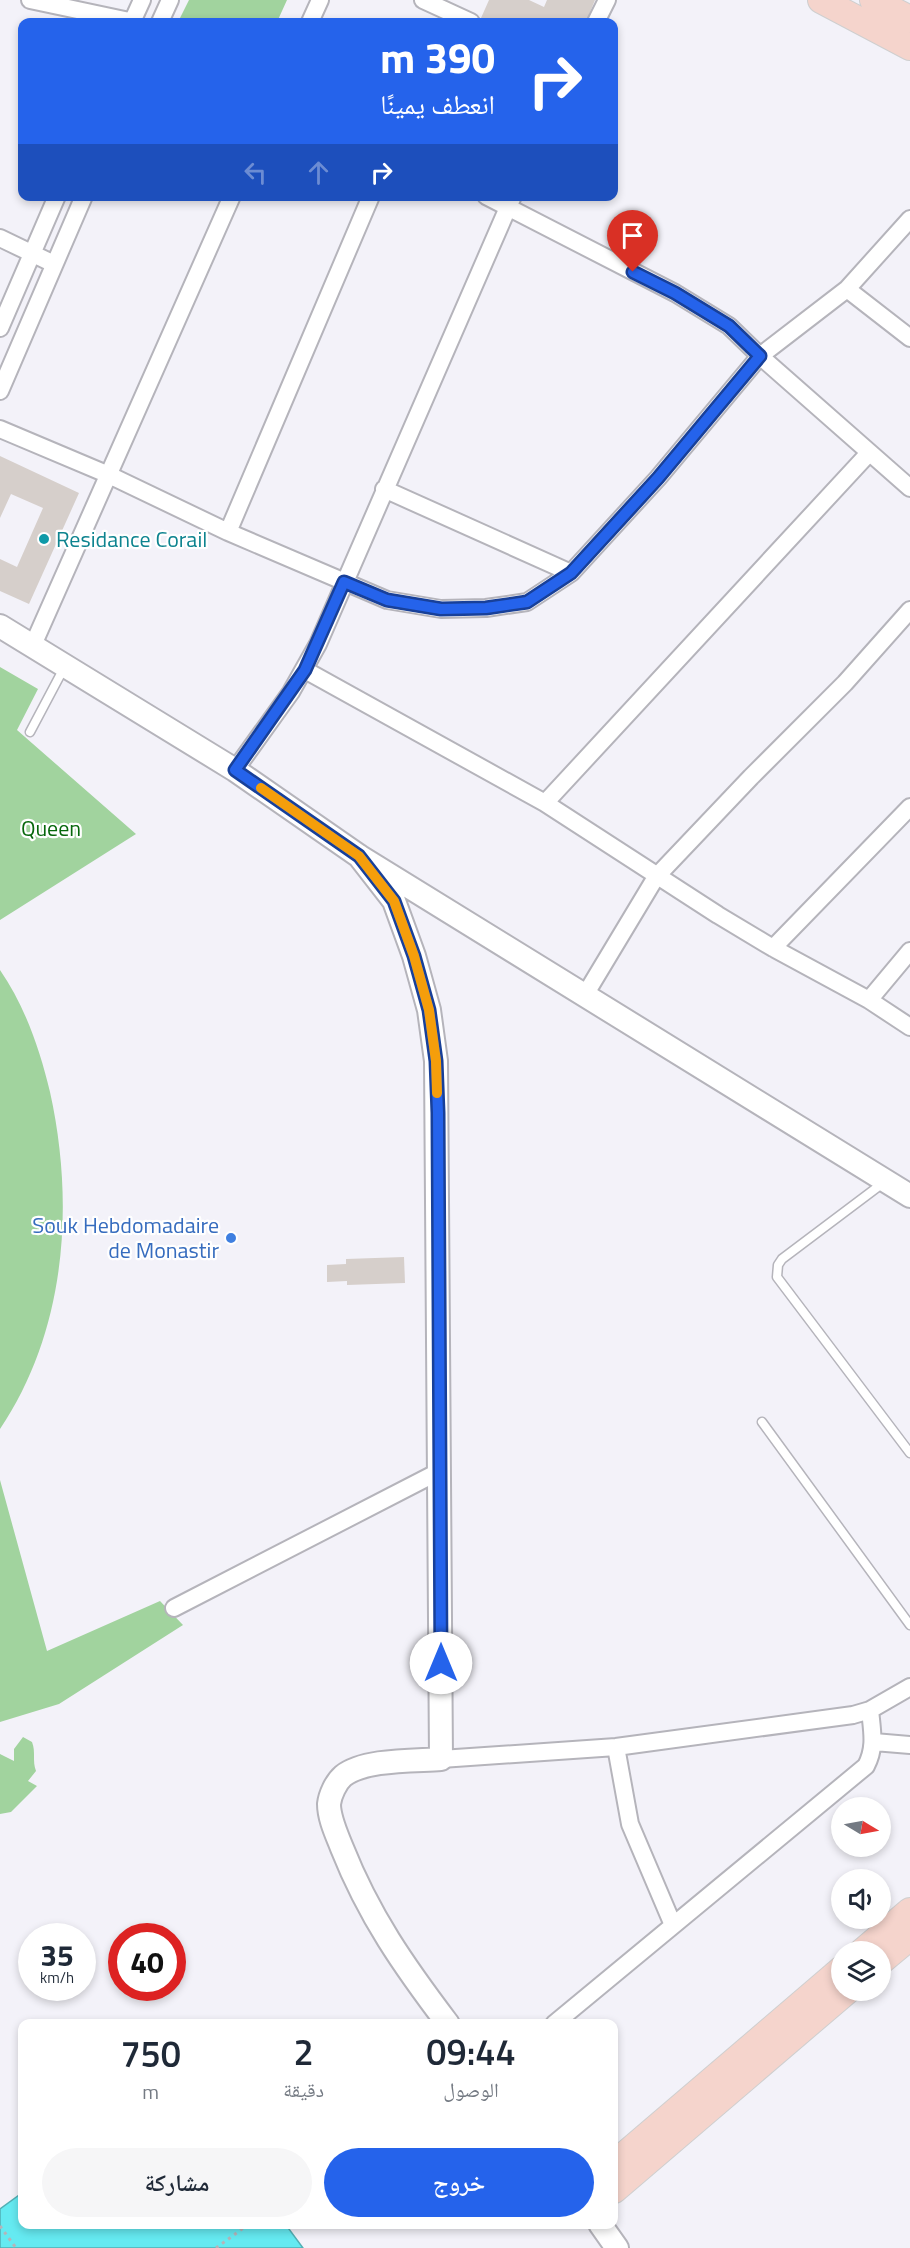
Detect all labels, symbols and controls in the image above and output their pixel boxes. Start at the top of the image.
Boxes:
text: 390 m [380,25,495,89]
icon: right [516,42,594,120]
text: انعطف يمينًا [380,83,495,124]
icon: left [239,156,272,189]
icon: ahead [302,156,335,189]
icon: right [365,156,398,189]
pin [607,210,658,272]
icon: arrive [616,219,649,252]
place label: Residance Corail [56,522,207,556]
marker: Residance Corail [37,532,51,546]
park label: Queen [21,811,81,845]
place label: Souk Hebdomadaire de Monastir [32,1208,219,1267]
marker: Souk Hebdomadaire de Monastir [224,1231,238,1245]
position arrow [409,1631,473,1695]
north arrow [831,1797,891,1857]
map controls [831,1797,891,2001]
button: sound [831,1869,891,1929]
speed limit sign: 40 [108,1923,186,2001]
text: 35 [40,1932,74,1978]
button: layers [831,1941,891,2001]
text: km/h [40,1966,74,1989]
text: 2 [294,2024,314,2079]
text: 09:44 [426,2024,516,2079]
text: 750 [120,2026,181,2081]
text: دقيقة [283,2074,324,2105]
text: الوصول [443,2074,499,2105]
text: m [142,2076,159,2107]
button: مشاركة [42,2148,312,2217]
button: خروج [324,2148,594,2217]

